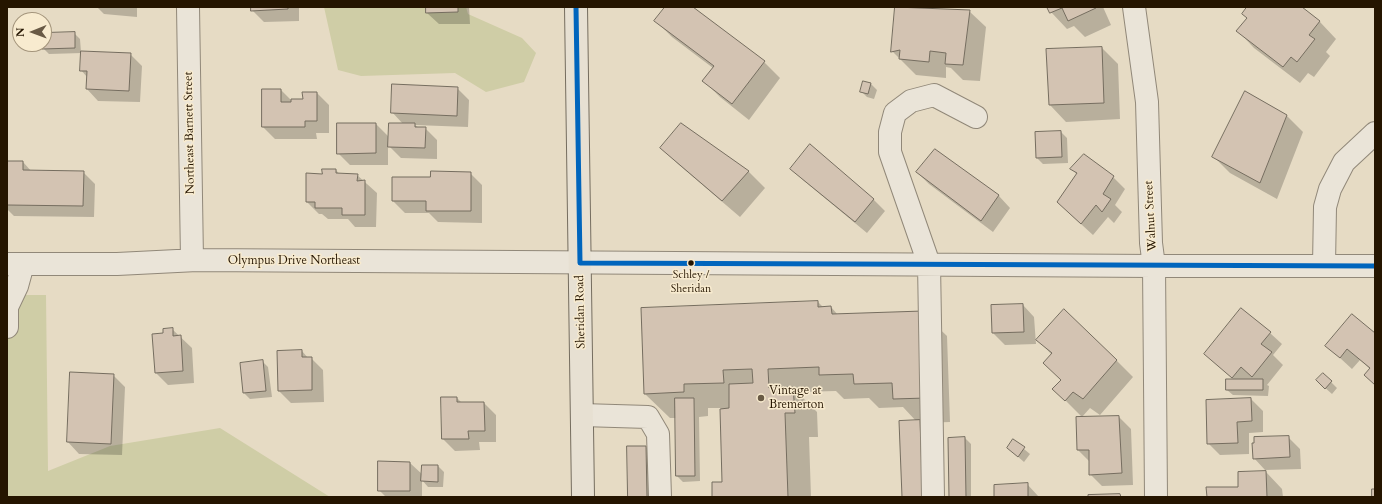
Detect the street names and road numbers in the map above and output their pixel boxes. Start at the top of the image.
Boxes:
street label: Northeast Barnett Street [182,71,198,195]
street label: Walnut Street [1142,180,1160,252]
street label: Olympus Drive Northeast [228,254,360,268]
street label: Sheridan Road [573,275,589,349]

